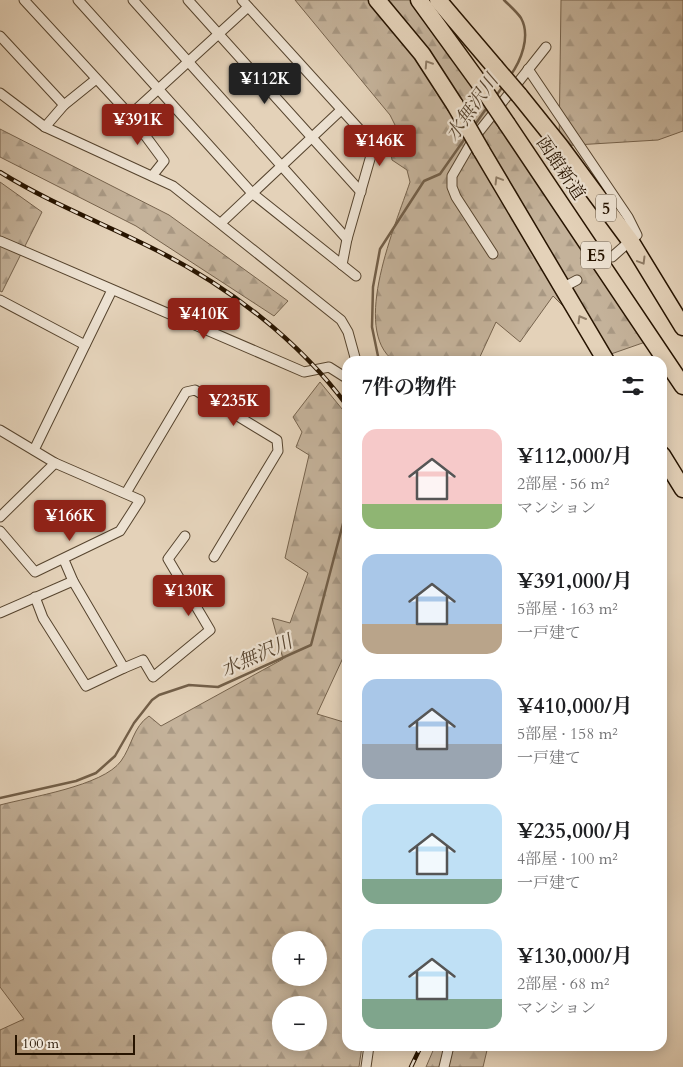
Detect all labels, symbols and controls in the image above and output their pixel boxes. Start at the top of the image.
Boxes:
one-way arrow [425,60,434,69]
pin: ¥112K [230,62,300,105]
water label: 水無沢川 [439,67,505,146]
text: ¥112K [240,68,290,90]
pin: ¥391K [103,104,173,146]
text: ¥391K [113,109,163,131]
pin: ¥146K [345,124,415,167]
text: ¥146K [355,130,405,152]
street label: 函館新道 [530,131,591,205]
one-way arrow [495,176,505,185]
road number: 5 [596,194,616,222]
road number: E5 [581,242,611,268]
one-way arrow [635,256,645,265]
pin: ¥410K [169,298,239,340]
text: ¥410K [179,303,229,325]
one-way arrow [577,316,587,325]
icon: filters [619,372,647,400]
text: 7件の物件 [362,373,457,402]
pin: ¥235K [199,384,269,427]
text: ¥235K [209,390,259,412]
text: ¥112,000/月 [517,442,633,471]
icon: home [402,449,462,509]
text: 2部屋 · 56 m² [517,473,609,495]
text: マンション [517,497,596,519]
pin: ¥166K [35,500,105,542]
text: ¥166K [45,505,95,527]
text: ¥391,000/月 [517,567,633,596]
pin: ¥130K [154,574,224,617]
icon: home [402,574,462,634]
text: ¥130K [164,580,214,602]
text: 5部屋 · 163 m² [517,598,618,620]
text: 一戸建て [517,622,581,644]
water label: 水無沢川 [216,628,298,683]
text: ¥410,000/月 [517,692,633,721]
icon: home [402,699,462,759]
text: 5部屋 · 158 m² [517,723,618,745]
text: 一戸建て [517,747,581,769]
text: ¥235,000/月 [517,817,633,846]
icon: home [402,824,462,884]
text: 4部屋 · 100 m² [517,848,618,870]
text: 一戸建て [517,872,581,894]
map controls [272,931,327,1051]
button: + [272,931,327,986]
text: ¥130,000/月 [517,942,633,971]
icon: home [402,949,462,1009]
text: 2部屋 · 68 m² [517,973,609,995]
button: − [272,996,327,1051]
text: マンション [517,997,596,1019]
scale bar [15,1032,135,1055]
text: 100 m [22,1034,59,1053]

